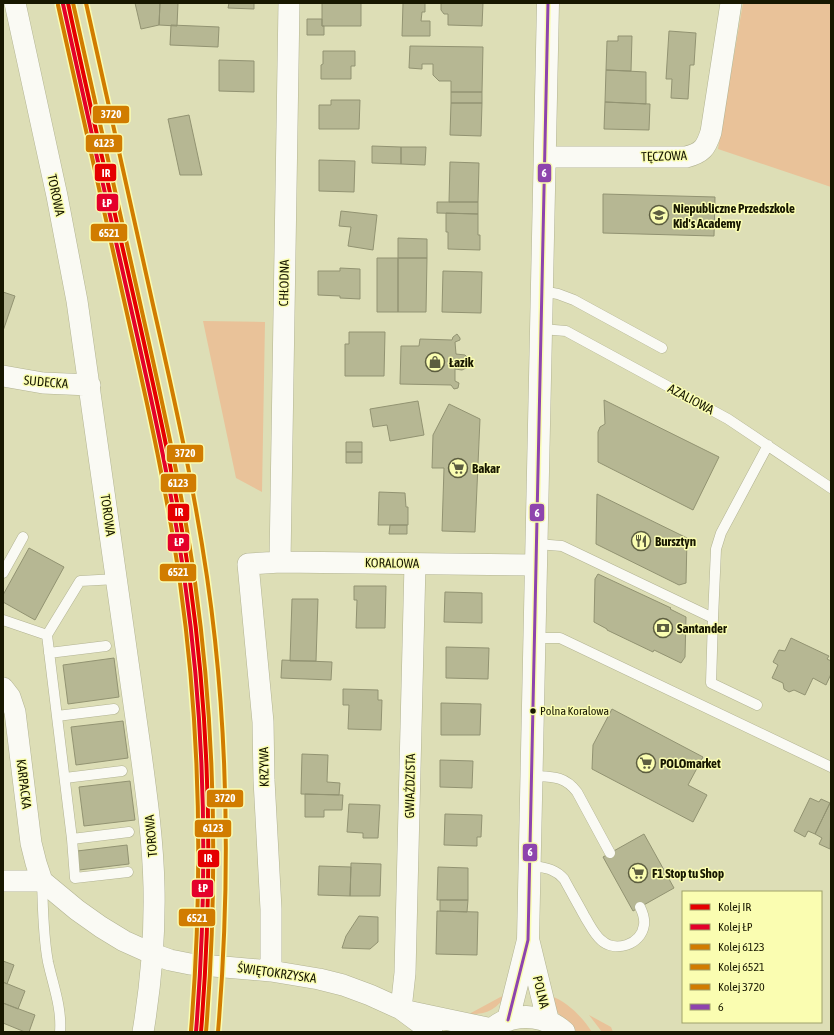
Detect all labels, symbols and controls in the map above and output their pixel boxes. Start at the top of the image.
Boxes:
line badge: 3720 [92,105,130,124]
text: 3720 [101,108,121,120]
line badge: 6123 [85,134,123,153]
text: 6123 [94,137,114,149]
street label: TĘCZOWA [641,148,688,164]
line badge: IR [94,163,117,182]
line badge: 6 [537,163,552,183]
text: IR [102,167,111,179]
text: 6 [541,167,547,179]
street label: TOROWA [44,173,68,218]
line badge: ŁP [96,193,119,212]
text: ŁP [102,197,112,209]
place label: Niepubliczne Przedszkole Kid's Academy [673,201,795,231]
school or university icon: Niepubliczne Przedszkole Kid's Academy [648,204,670,226]
line badge: 6521 [90,223,128,242]
text: 6521 [99,227,119,239]
street label: CHŁODNA [276,259,292,307]
shop icon: Łazik [424,351,446,373]
place label: Łazik [449,355,474,370]
street label: SUDECKA [23,373,69,391]
street label: AZALIOWA [665,381,717,418]
line badge: 3720 [166,444,204,463]
text: 3720 [175,447,195,459]
supermarket icon: Bakar [447,457,469,479]
place label: Bakar [472,461,501,476]
line badge: 6123 [160,473,197,493]
text: 6123 [168,477,188,489]
street label: TOROWA [98,493,118,538]
line badge: IR [167,503,190,522]
line badge: 6 [529,503,545,522]
text: IR [175,506,184,518]
text: 6 [534,507,540,519]
restaurant icon: Bursztyn [630,530,652,552]
line badge: ŁP [167,533,190,552]
place label: Bursztyn [655,534,696,549]
text: ŁP [174,536,184,548]
street label: KORALOWA [365,555,420,571]
line badge: 6521 [159,563,197,582]
text: 6521 [168,566,188,578]
bank icon: Santander [652,617,674,639]
place label: Santander [677,621,728,636]
place label: Polna Koralowa [540,704,609,718]
marker: Polna Koralowa [528,706,538,716]
street label: KRZYWA [256,746,272,787]
supermarket icon: POLOmarket [635,752,657,774]
street label: GWIAŹDZISTA [402,753,418,819]
place label: POLOmarket [660,756,721,771]
street label: KARPACKA [14,758,35,810]
line badge: 3720 [206,789,244,808]
text: 3720 [215,792,235,804]
street label: TOROWA [142,814,160,858]
line badge: 6123 [194,819,232,838]
text: 6123 [203,822,223,834]
line badge: 6 [522,843,538,862]
text: 6 [527,846,533,858]
line badge: IR [197,849,220,868]
text: IR [204,852,213,864]
supermarket icon: F1 Stop tu Shop [627,862,649,884]
place label: F1 Stop tu Shop [652,866,724,881]
line badge: ŁP [191,879,214,898]
text: ŁP [198,882,208,894]
legend [682,891,822,1023]
text: Kolej IR [718,900,751,914]
line badge: 6521 [178,908,216,927]
text: 6521 [187,912,207,924]
text: Kolej ŁP [718,920,753,934]
text: Kolej 6123 [718,940,765,954]
street label: ŚWIĘTOKRZYSKA [237,960,318,986]
text: Kolej 6521 [718,960,765,974]
street label: POLNA [530,974,552,1010]
text: Kolej 3720 [718,980,765,994]
text: 6 [718,1000,724,1014]

